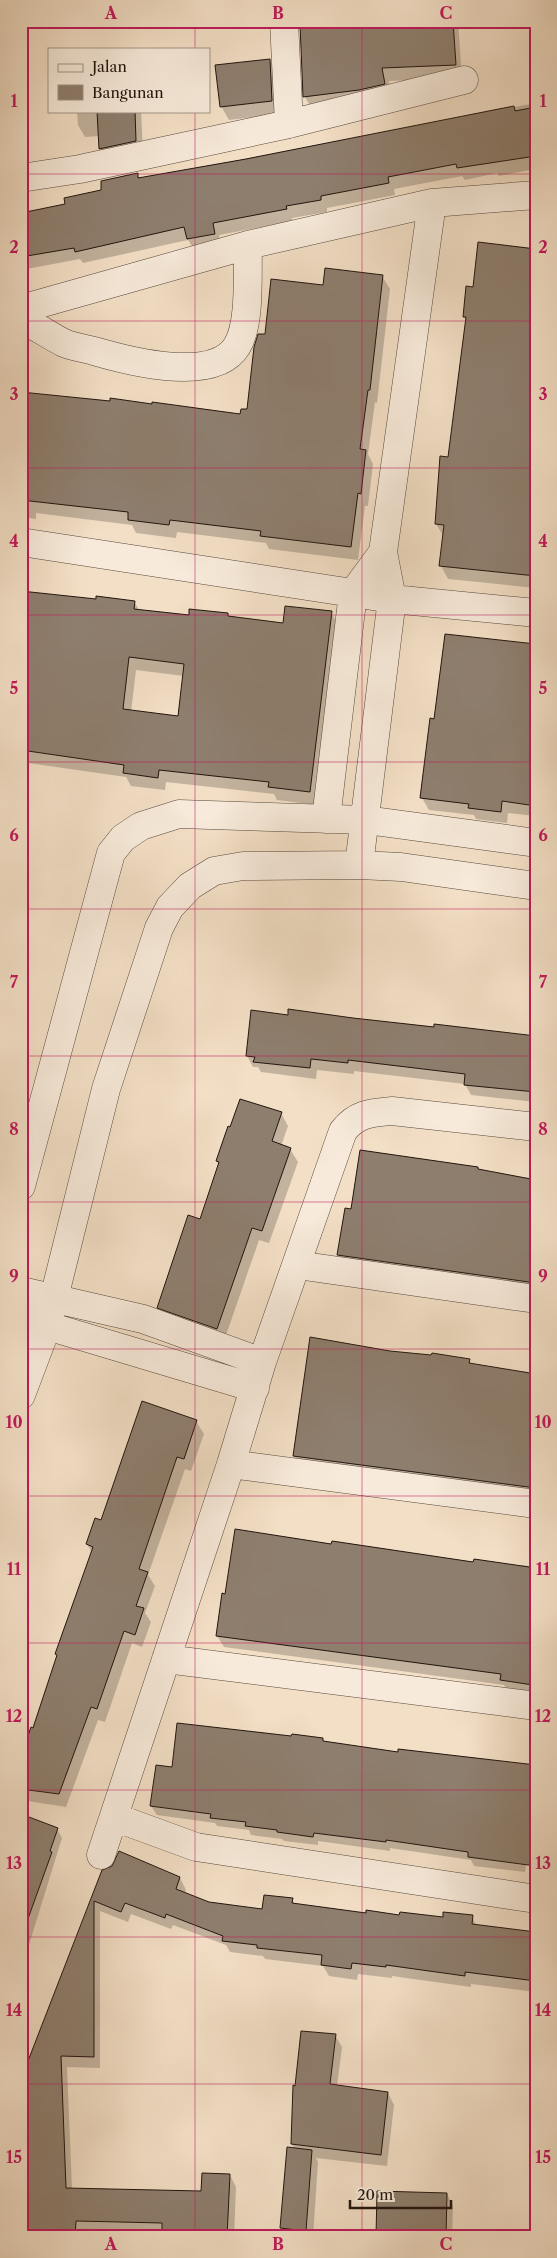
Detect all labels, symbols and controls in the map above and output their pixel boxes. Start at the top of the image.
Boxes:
text: A [104,3,118,23]
text: B [272,3,284,23]
text: C [440,3,452,23]
legend [48,48,210,112]
text: Jalan [90,57,127,76]
text: Bangunan [92,83,164,102]
text: 1 [10,91,18,111]
text: 1 [539,91,547,111]
text: 2 [9,237,19,257]
text: 2 [538,237,548,257]
text: 3 [9,384,19,404]
text: 3 [538,384,548,404]
text: 4 [9,531,19,551]
text: 4 [538,531,548,551]
text: 5 [10,678,19,698]
text: 5 [539,678,548,698]
text: 6 [9,825,19,845]
text: 6 [538,825,548,845]
text: 7 [10,972,19,992]
text: 7 [539,972,548,992]
text: 8 [9,1119,19,1139]
text: 8 [538,1119,548,1139]
text: 9 [9,1266,19,1286]
text: 9 [538,1266,548,1286]
text: 10 [5,1412,23,1432]
text: 10 [534,1412,552,1432]
text: 11 [7,1559,22,1579]
text: 11 [536,1559,551,1579]
text: 12 [6,1706,22,1726]
text: 12 [535,1706,551,1726]
text: 13 [6,1853,22,1873]
text: 13 [535,1853,551,1873]
text: 14 [6,2000,22,2020]
text: 14 [535,2000,551,2020]
text: 15 [6,2147,22,2167]
text: 15 [535,2147,551,2167]
scale bar [350,2178,451,2210]
text: 20 m [357,2185,393,2204]
text: A [104,2234,118,2254]
text: B [272,2234,284,2254]
text: C [440,2234,452,2254]

